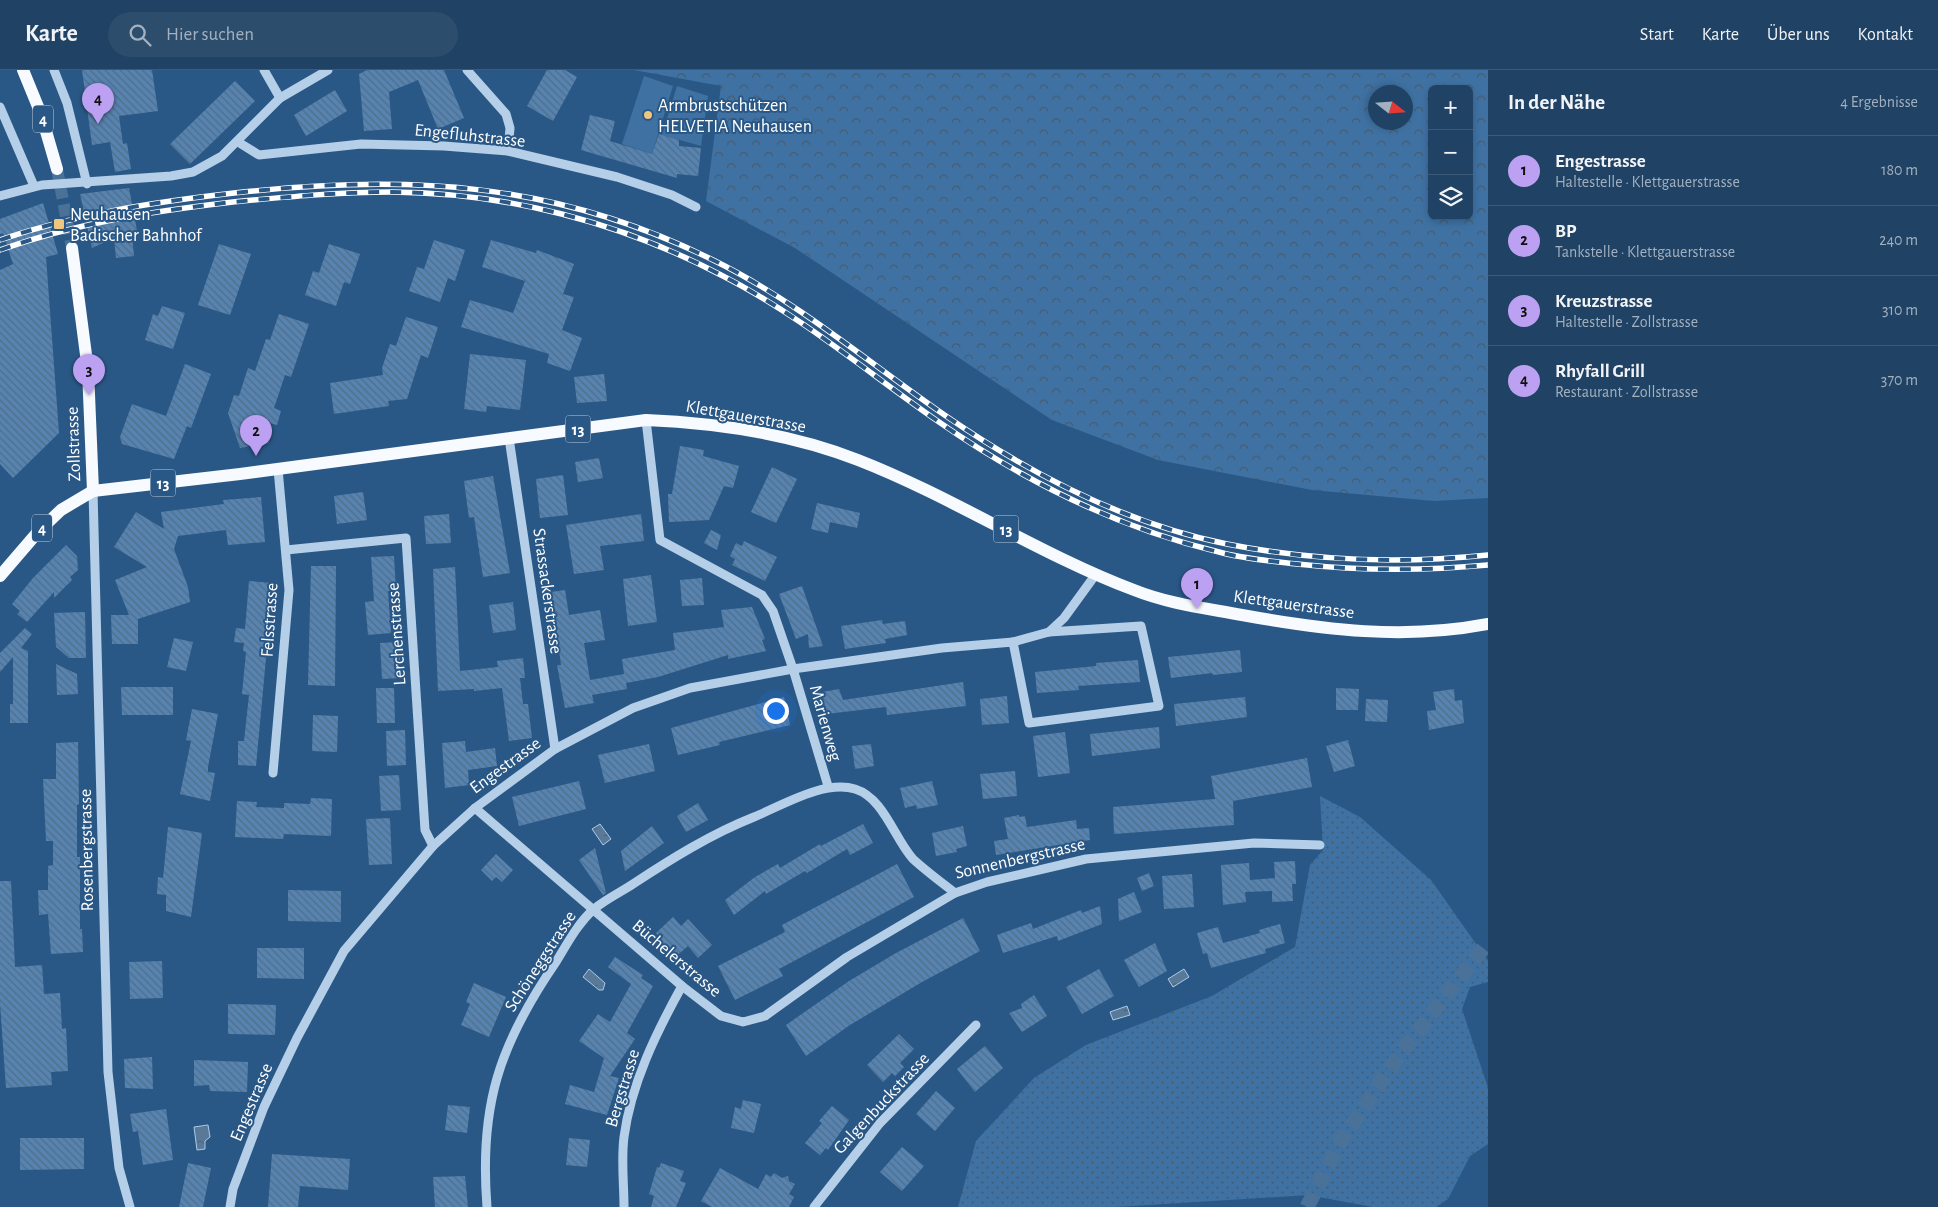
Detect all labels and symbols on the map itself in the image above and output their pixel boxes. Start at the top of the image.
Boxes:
pin: 4 [82,83,114,124]
north arrow [1368,85,1413,130]
place label: Armbrustschützen HELVETIA Neuhausen [658,97,812,136]
road number: 4 [33,106,53,132]
marker: Armbrustschützen HELVETIA Neuhausen [642,109,654,121]
street label: Engefluhstrasse [413,121,526,151]
place label: Neuhausen Badischer Bahnhof [70,206,203,245]
marker: Neuhausen Badischer Bahnhof [52,217,66,231]
pin: 3 [73,354,105,395]
street label: Klettgauerstrasse [684,398,807,436]
street label: Zollstrasse [64,406,84,482]
pin: 2 [240,415,272,456]
road number: 13 [566,416,590,442]
road number: 13 [150,469,176,496]
road number: 4 [32,514,52,542]
road number: 13 [994,516,1018,542]
street label: Strassackerstrasse [529,527,565,655]
pin: 1 [1181,568,1213,609]
street label: Felsstrasse [258,582,282,658]
street label: Lerchenstrasse [384,582,410,686]
street label: Klettgauerstrasse [1232,588,1355,622]
street label: Marienweg [806,683,845,764]
your location [763,698,789,724]
street label: Engestrasse [467,734,544,797]
street label: Rosenbergstrasse [77,789,97,911]
street label: Sonnenbergstrasse [953,835,1087,883]
street label: Schöneggstrasse [502,908,580,1015]
street label: Büchelerstrasse [628,917,724,1001]
street label: Bergstrasse [603,1047,643,1129]
street label: Galgenbuckstrasse [830,1050,933,1158]
street label: Engestrasse [227,1061,276,1144]

